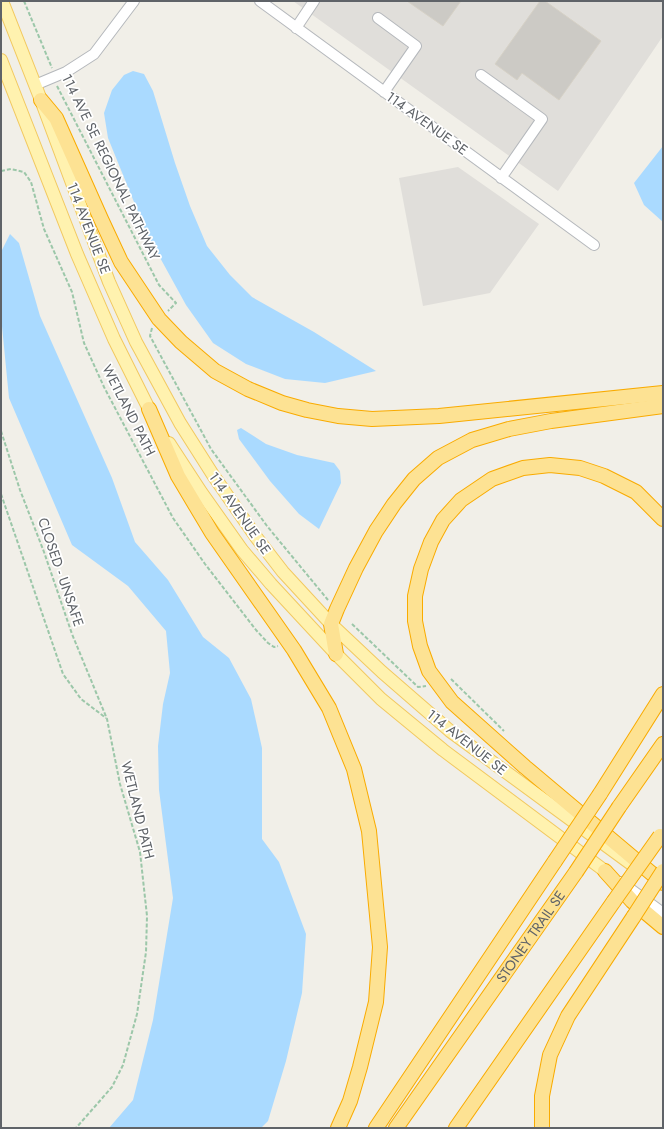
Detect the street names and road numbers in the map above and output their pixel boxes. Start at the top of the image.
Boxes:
street label: 114 AVE SE REGIONAL PATHWAY [57,70,165,264]
street label: 114 AVENUE SE [382,87,472,159]
street label: 114 AVENUE SE [62,179,116,277]
street label: WETLAND PATH [97,361,161,459]
street label: 114 AVENUE SE [204,468,276,558]
street label: CLOSED - UNSAFE [33,515,89,629]
street label: 114 AVENUE SE [423,704,511,780]
street label: WETLAND PATH [116,759,160,861]
street label: STONEY TRAIL SE [491,887,570,987]

